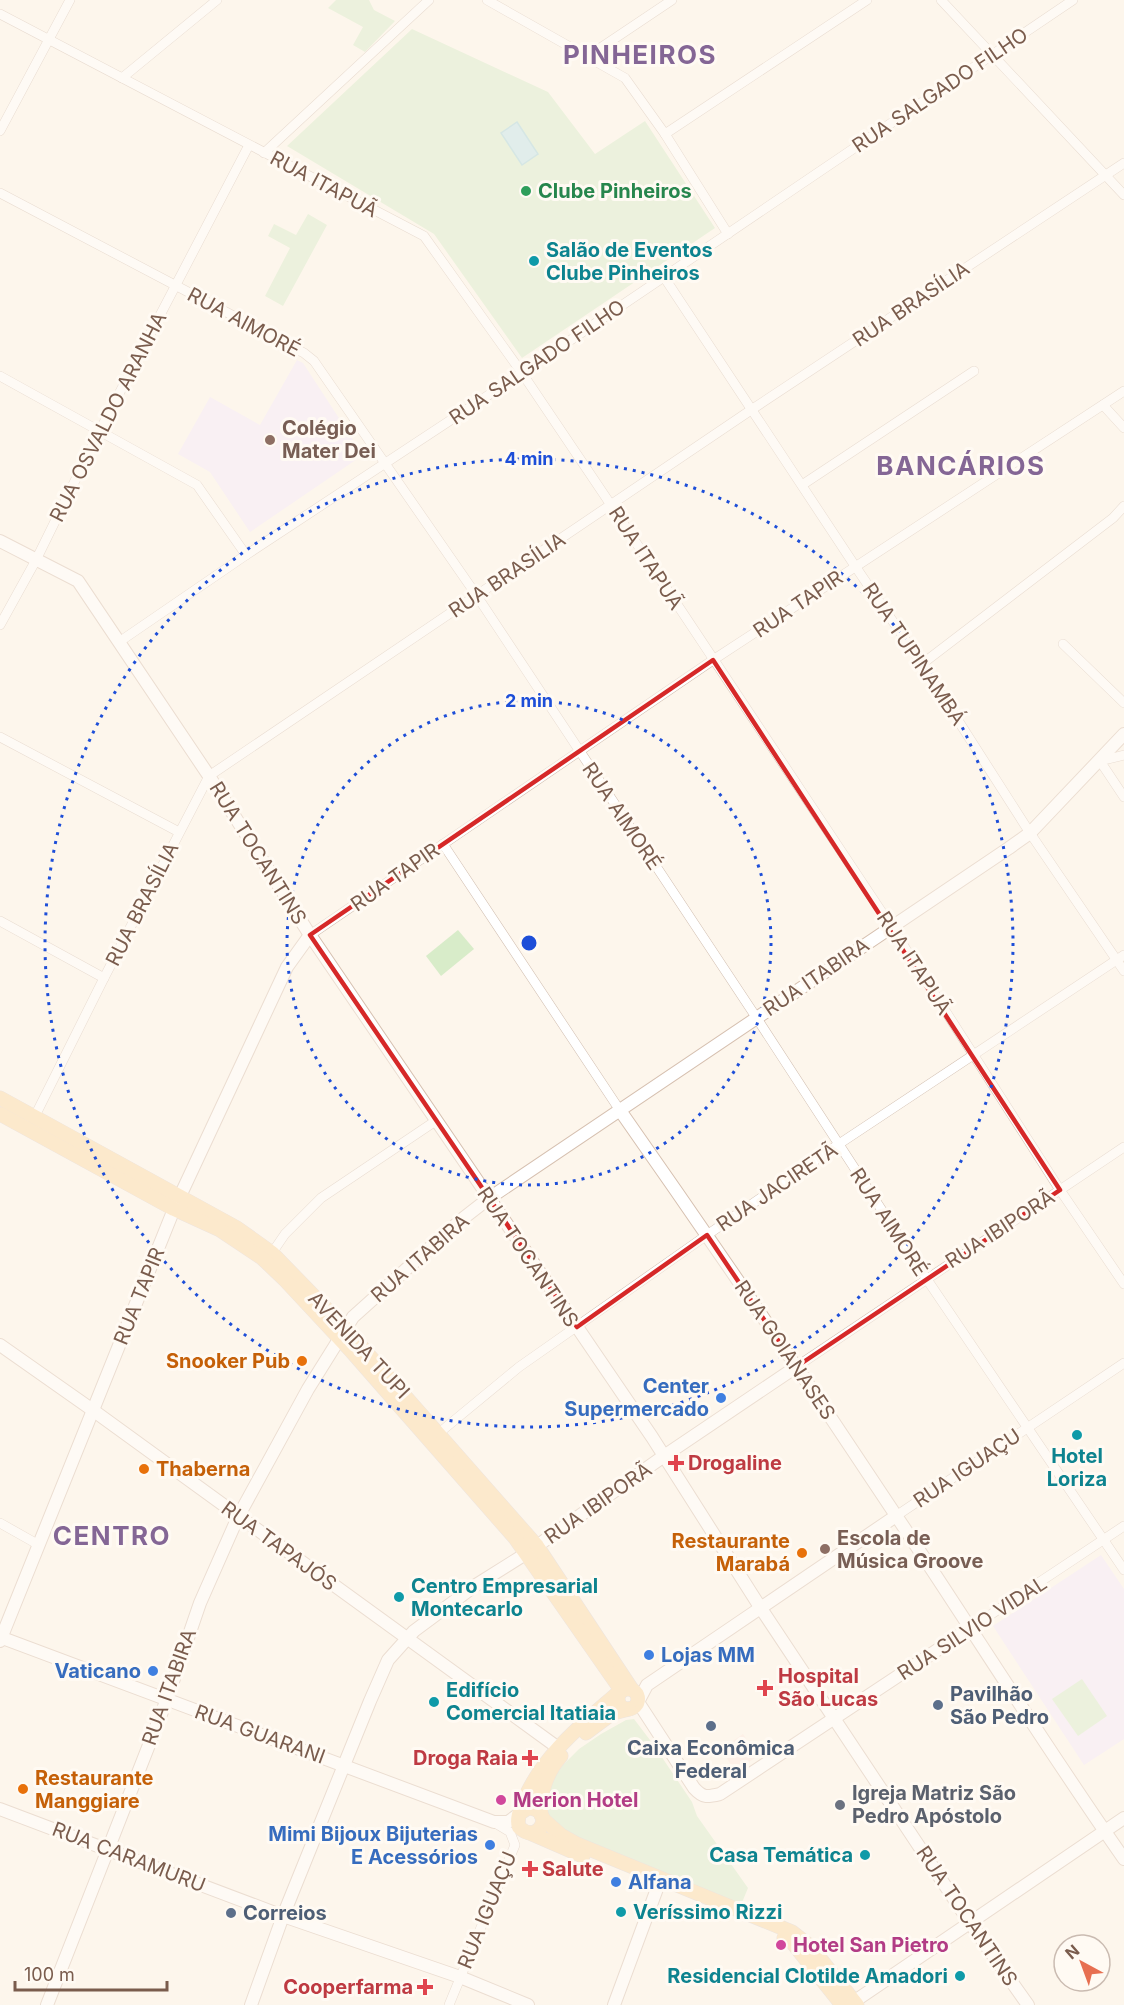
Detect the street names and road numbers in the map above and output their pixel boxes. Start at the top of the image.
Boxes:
street label: RUA SALGADO FILHO [848,22,1032,158]
street label: RUA ITAPUÃ [266,145,382,222]
street label: RUA BRASÍLIA [848,255,974,352]
street label: RUA AIMORÉ [184,281,305,362]
street label: RUA SALGADO FILHO [445,294,629,430]
street label: RUA OSVALDO ARANHA [45,308,171,526]
street label: RUA ITAPUÃ [604,501,689,614]
street label: RUA BRASÍLIA [444,526,570,623]
street label: RUA TAPIR [749,565,847,643]
street label: RUA TUPINAMBÁ [857,578,971,730]
street label: RUA AIMORÉ [577,757,668,874]
street label: RUA TOCANTINS [204,777,312,929]
street label: RUA BRASÍLIA [100,838,183,970]
street label: RUA TAPIR [346,838,444,916]
street label: RUA ITAPUÃ [872,906,957,1019]
street label: RUA ITABIRA [759,933,874,1021]
street label: RUA JACIRETÃ [711,1137,842,1236]
street label: RUA AIMORÉ [845,1163,934,1281]
street label: RUA TOCANTINS [472,1182,584,1332]
street label: RUA IBIPORÃ [940,1184,1059,1273]
street label: RUA ITABIRA [366,1209,474,1307]
street label: RUA TAPIR [109,1244,169,1348]
street label: RUA GOIANASES [730,1276,840,1424]
street label: AVENIDA TUPI [303,1286,415,1404]
street label: RUA IGUAÇU [909,1423,1025,1513]
street label: RUA IBIPORÃ [539,1456,656,1549]
street label: RUA TAPAJÓS [217,1495,342,1596]
street label: RUA SILVIO VIDAL [893,1571,1051,1685]
street label: RUA ITABIRA [137,1625,201,1749]
street label: RUA GUARANI [191,1699,329,1769]
street label: RUA CARAMURU [49,1817,209,1897]
street label: RUA TOCANTINS [911,1841,1023,1991]
street label: RUA IGUAÇU [453,1848,521,1972]

